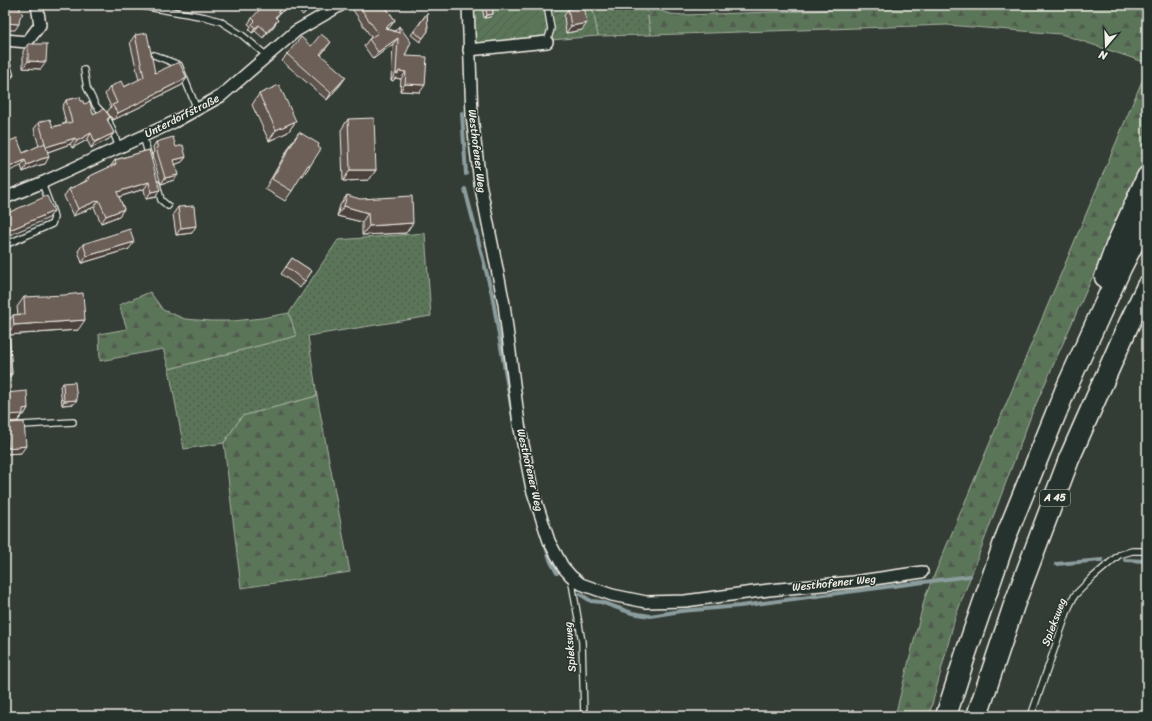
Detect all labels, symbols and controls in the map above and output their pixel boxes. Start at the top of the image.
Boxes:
north arrow [1086,26,1126,66]
text: N [1096,45,1111,66]
street label: Unterdorfstraße [141,89,223,143]
street label: Westhofener Weg [462,108,492,194]
street label: Westhofener Weg [511,427,549,514]
road number: A 45 [1040,490,1070,506]
street label: Westhofener Weg [791,569,877,597]
street label: Spieksweg [1036,595,1072,649]
street label: Spieksweg [558,621,582,673]

